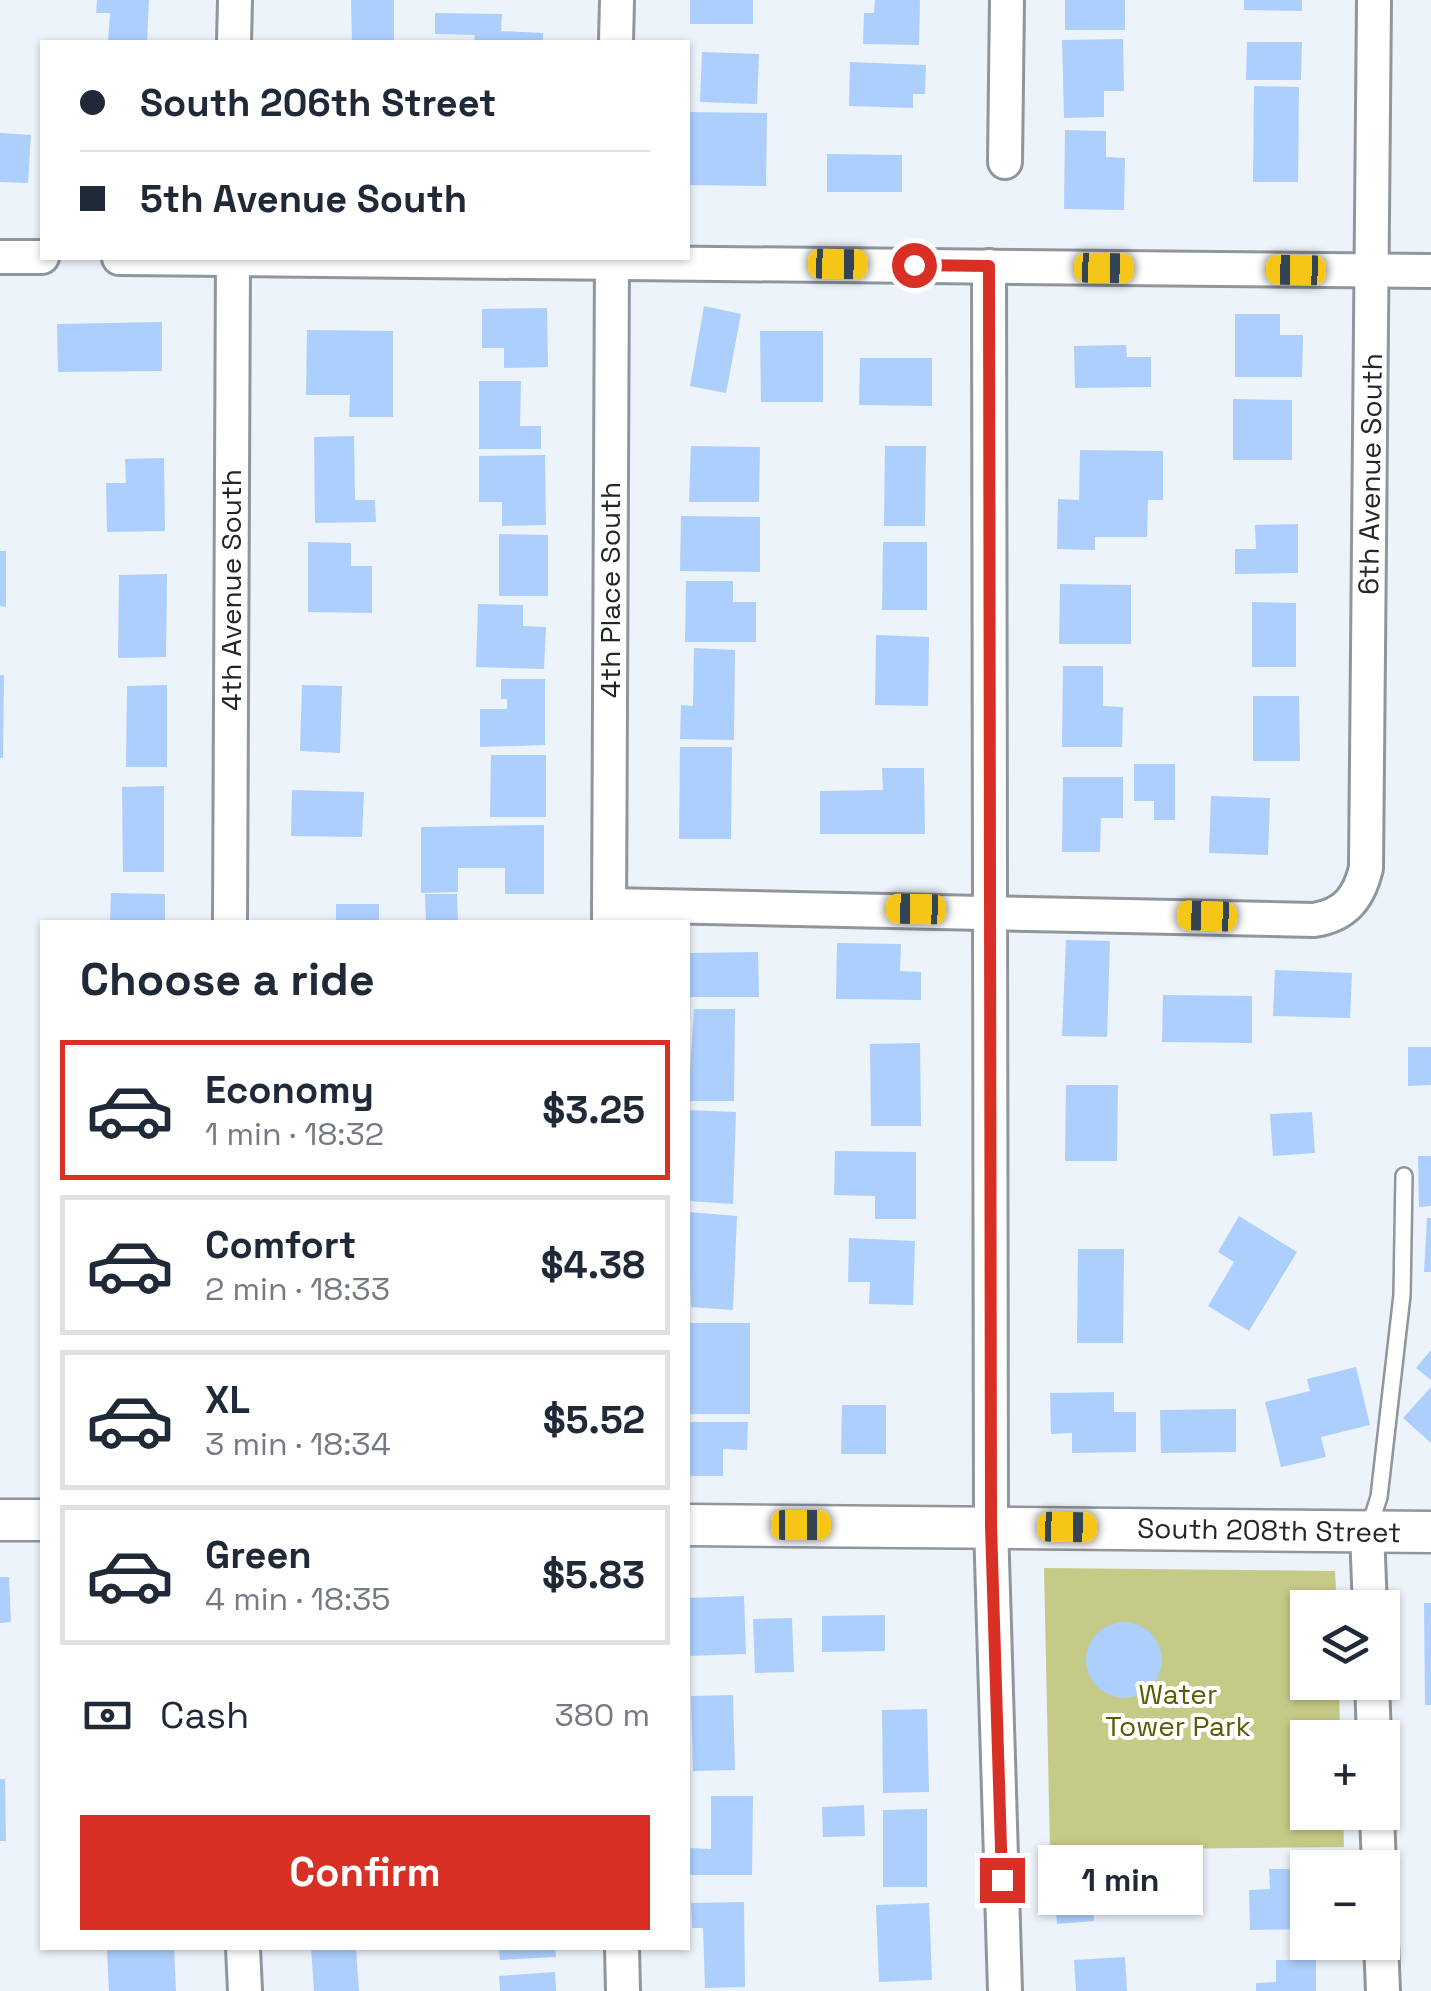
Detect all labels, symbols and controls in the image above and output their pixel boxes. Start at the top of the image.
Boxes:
text: South 206th Street [140,79,496,127]
text: 5th Avenue South [140,175,467,223]
route start [892,243,937,288]
car [808,248,868,280]
car [1074,252,1134,284]
car [1266,254,1326,286]
street label: 6th Avenue South [1350,353,1390,595]
street label: 4th Avenue South [213,469,249,711]
street label: 4th Place South [592,482,628,698]
car [886,893,946,925]
car [1176,900,1238,932]
text: Choose a ride [80,951,375,1008]
icon: car [85,1065,175,1155]
text: Economy [205,1066,374,1114]
text: $3.25 [542,1086,645,1134]
text: 1 min · 18:32 [205,1114,384,1154]
icon: car [85,1220,175,1310]
text: Comfort [205,1221,356,1269]
text: $4.38 [541,1241,645,1289]
text: 2 min · 18:33 [205,1269,390,1309]
icon: car [85,1375,175,1465]
text: XL [205,1376,250,1424]
text: $5.52 [543,1396,645,1444]
text: 3 min · 18:34 [205,1424,391,1464]
car [771,1510,831,1540]
street label: South 208th Street [1137,1510,1401,1550]
car [1037,1511,1097,1543]
icon: car [85,1530,175,1620]
text: Green [205,1531,312,1579]
text: $5.83 [542,1551,645,1599]
text: 4 min · 18:35 [205,1579,391,1619]
map controls [1290,1590,1400,1960]
button: layers [1290,1590,1400,1700]
park label: Water Tower Park [1105,1676,1251,1744]
icon: cash [80,1688,135,1743]
text: Cash [160,1691,249,1739]
text: 380 m [554,1695,650,1735]
button: + [1290,1720,1400,1830]
button: Confirm [80,1815,650,1930]
callout: 1 min [1037,1845,1202,1915]
button: − [1290,1850,1400,1960]
route end [980,1858,1025,1903]
text: 1 min [1081,1860,1160,1900]

